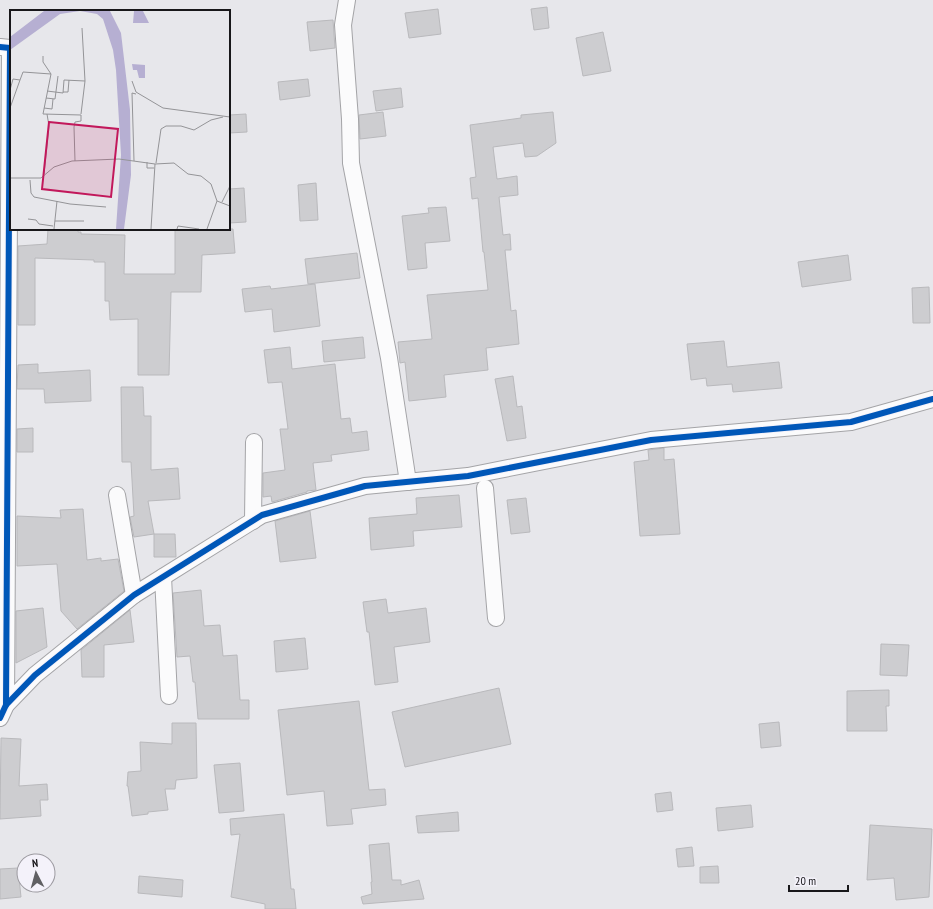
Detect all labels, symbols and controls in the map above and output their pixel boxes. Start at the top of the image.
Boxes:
inset map [10,10,230,230]
north arrow [16,853,56,893]
text: N [31,856,39,870]
scale bar [789,867,848,893]
text: 20 m [795,873,816,888]

